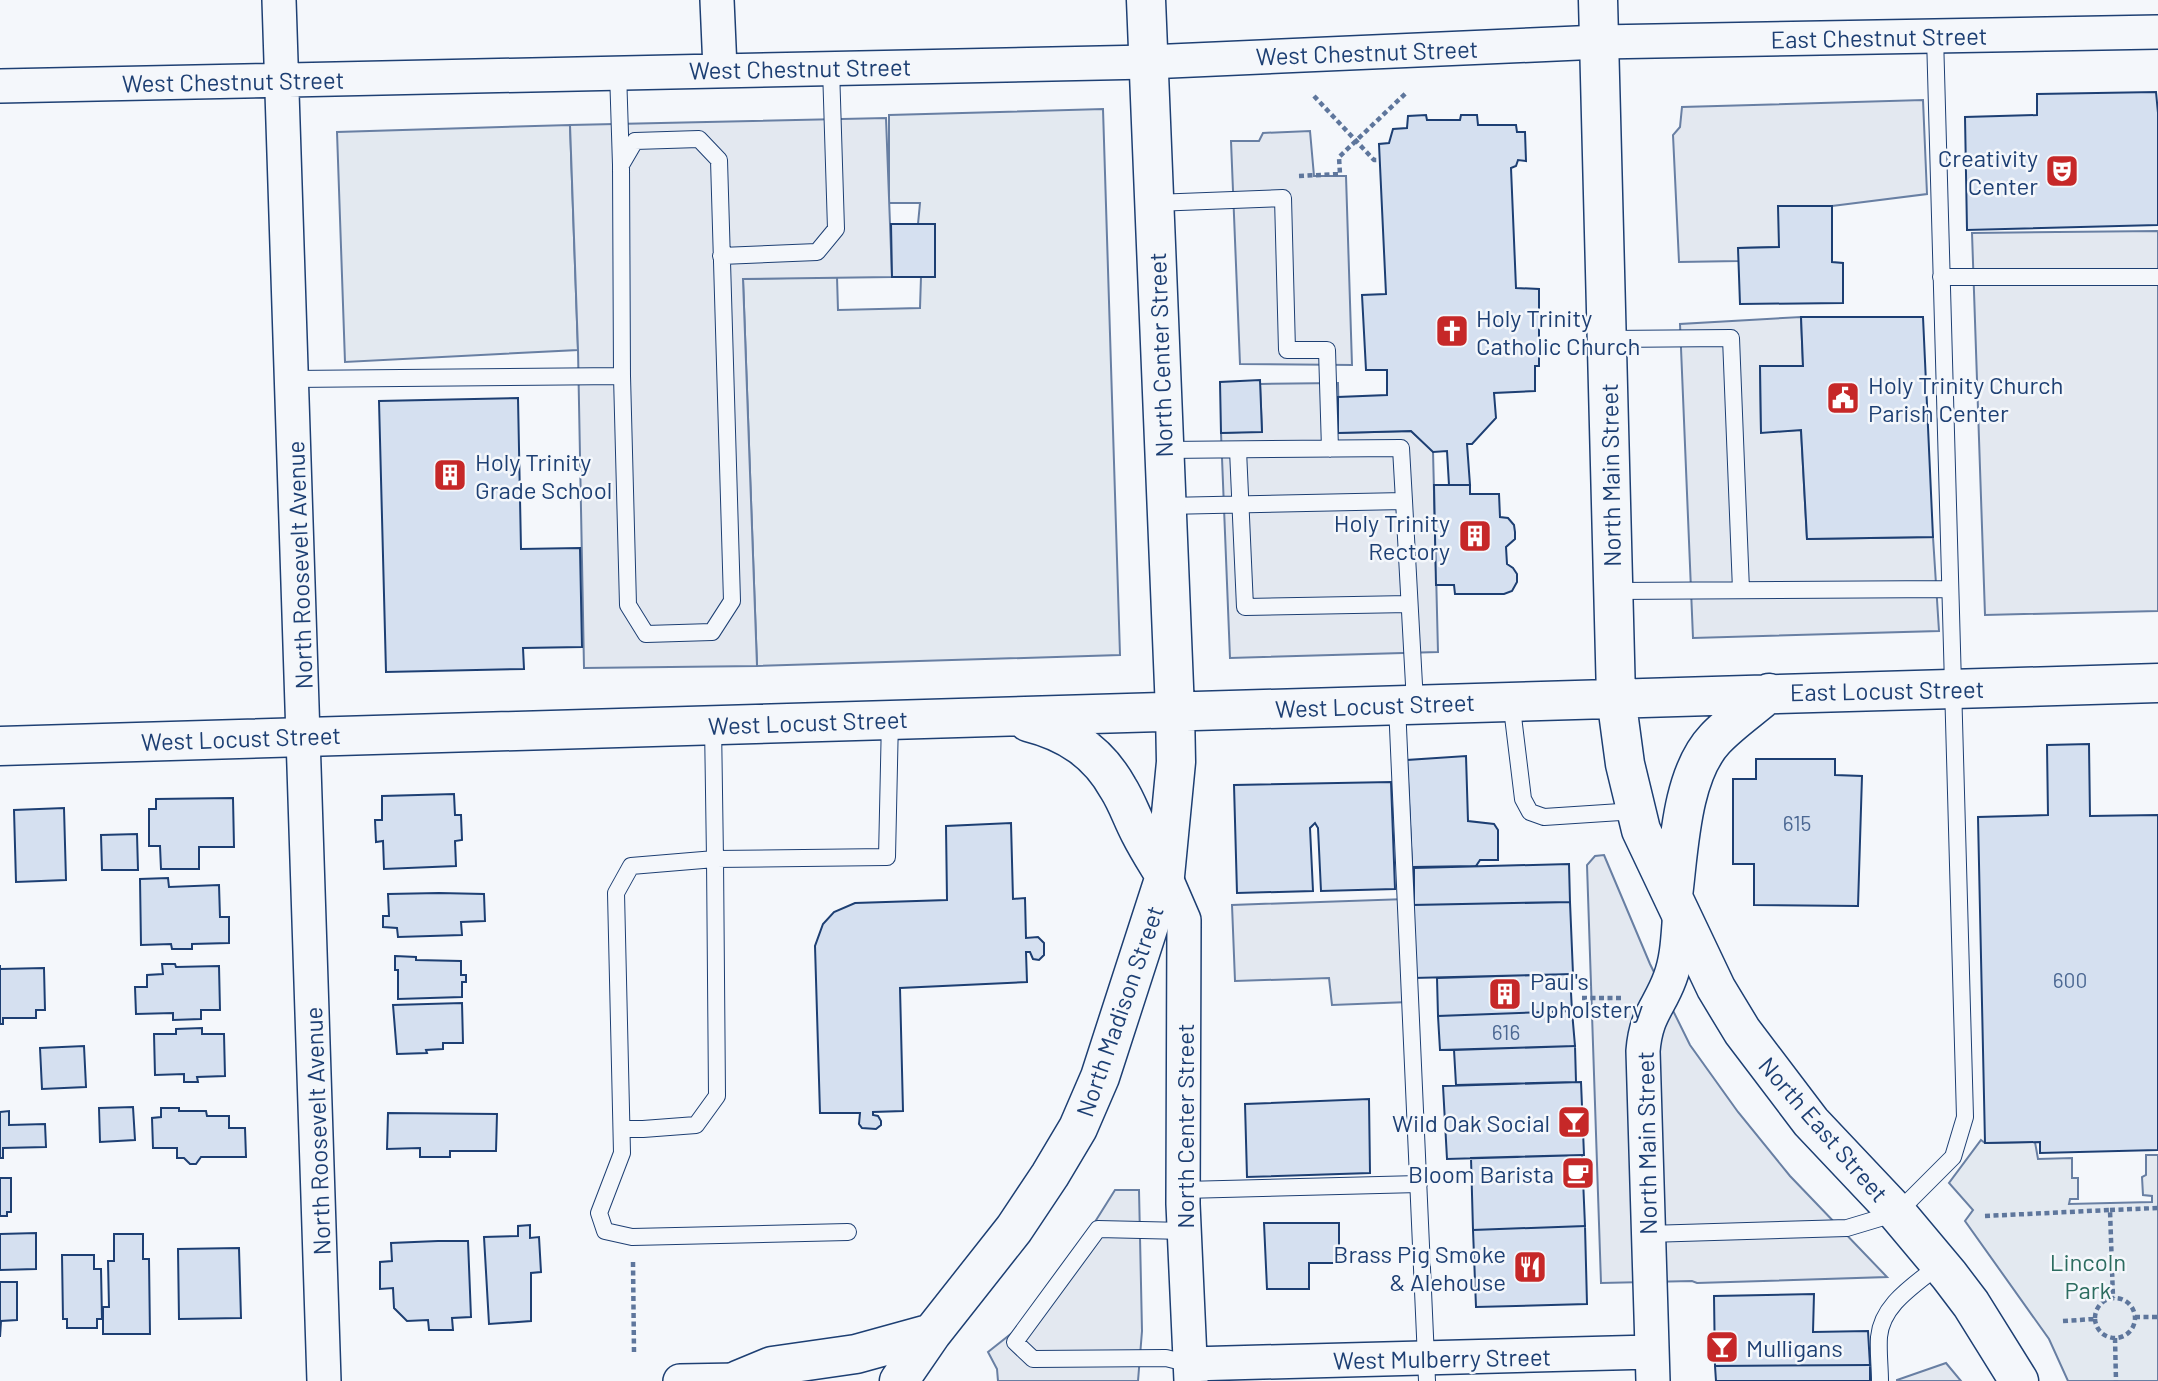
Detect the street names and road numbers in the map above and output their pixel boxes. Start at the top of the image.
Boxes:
street label: East Chestnut Street [1770,21,1988,53]
street label: West Chestnut Street [1255,34,1479,70]
street label: West Chestnut Street [688,52,912,84]
street label: West Chestnut Street [121,65,345,97]
street label: North Center Street [1142,252,1178,458]
street label: North Main Street [1594,383,1626,567]
street label: North Roosevelt Avenue [280,440,318,690]
street label: East Locust Street [1790,674,1984,706]
street label: West Locust Street [1274,687,1476,723]
street label: West Locust Street [707,704,909,740]
street label: West Locust Street [140,720,342,756]
street label: North Madison Street [1069,902,1169,1120]
street label: North Roosevelt Avenue [298,1006,336,1256]
street label: North Center Street [1170,1023,1199,1229]
street label: North Main Street [1630,1051,1662,1235]
street label: North East Street [1753,1051,1895,1207]
street label: West Mulberry Street [1333,1342,1551,1374]

